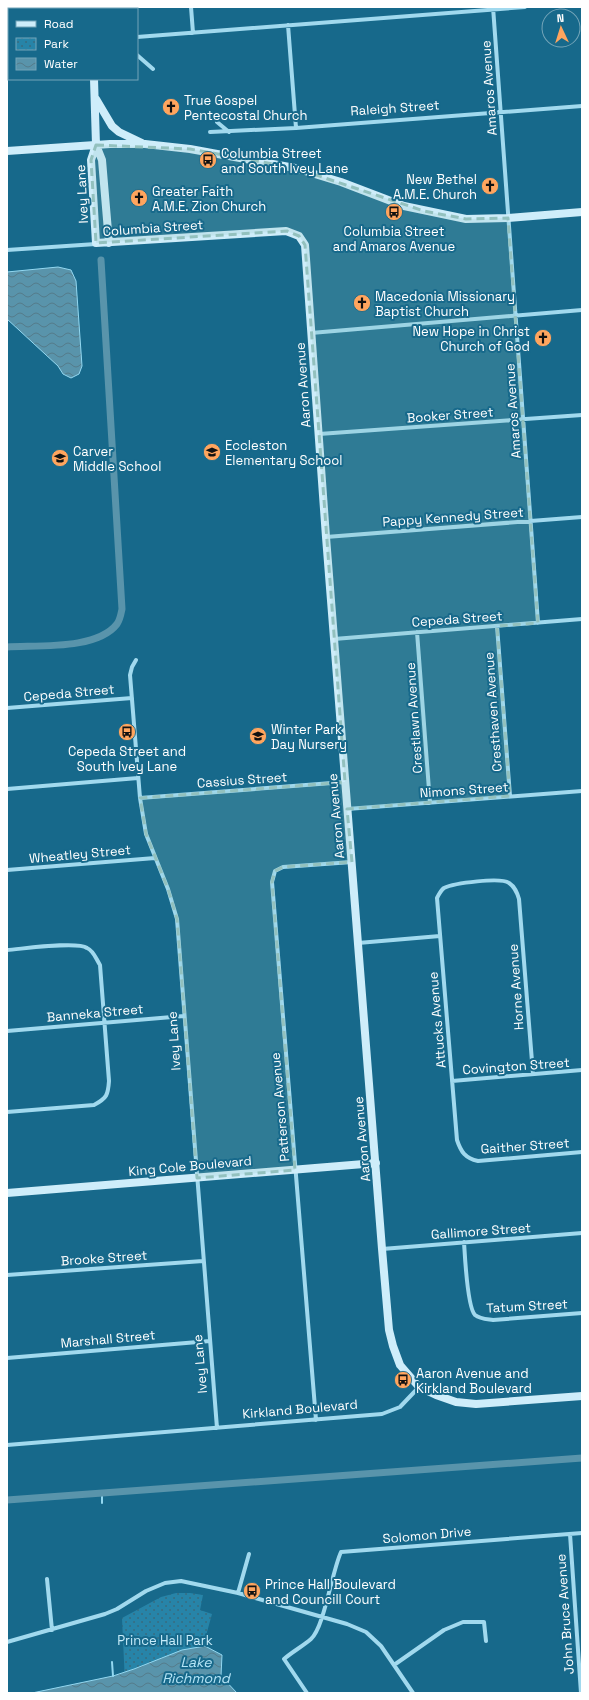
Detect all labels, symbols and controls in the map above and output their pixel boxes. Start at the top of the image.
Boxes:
legend [8,8,138,80]
north arrow [541,8,581,48]
text: N [556,11,564,25]
text: Road [44,16,73,32]
text: Park [44,36,69,52]
street label: Amaros Avenue [477,40,501,136]
text: Water [44,56,78,72]
place label: True Gospel Pentecostal Church [184,92,308,124]
street label: Raleigh Street [350,96,440,120]
church icon: True Gospel Pentecostal Church [161,97,181,117]
place label: Columbia Street and South Ivey Lane [221,145,349,177]
bus stop icon: Columbia Street and South Ivey Lane [198,150,218,170]
street label: Ivey Lane [72,164,92,224]
place label: New Bethel A.M.E. Church [393,171,477,203]
church icon: New Bethel A.M.E. Church [480,176,500,196]
place label: Greater Faith A.M.E. Zion Church [152,183,266,215]
church icon: Greater Faith A.M.E. Zion Church [129,188,149,208]
bus stop icon: Columbia Street and Amaros Avenue [384,202,404,222]
street label: Columbia Street [102,216,204,240]
place label: Columbia Street and Amaros Avenue [333,223,455,255]
place label: Macedonia Missionary Baptist Church [375,288,515,320]
church icon: Macedonia Missionary Baptist Church [352,293,372,313]
place label: New Hope in Christ Church of God [412,323,530,355]
church icon: New Hope in Christ Church of God [533,328,553,348]
street label: Aaron Avenue [292,342,314,428]
street label: Amaros Avenue [501,363,525,459]
street label: Booker Street [406,403,494,427]
place label: Eccleston Elementary School [225,437,342,469]
school or university icon: Eccleston Elementary School [202,442,222,462]
place label: Carver Middle School [73,443,161,475]
school or university icon: Carver Middle School [50,448,70,468]
street label: Pappy Kennedy Street [382,504,524,530]
street label: Cepeda Street [411,607,503,631]
street label: Cresthaven Avenue [480,652,506,772]
street label: Crestlawn Avenue [402,662,426,774]
street label: Cepeda Street [23,681,115,705]
place label: Winter Park Day Nursery [271,721,347,753]
bus stop icon: Cepeda Street and South Ivey Lane [117,722,137,742]
school or university icon: Winter Park Day Nursery [248,726,268,746]
place label: Cepeda Street and South Ivey Lane [68,743,186,775]
street label: Cassius Street [196,768,288,792]
street label: Aaron Avenue [324,773,348,859]
street label: Nimons Street [419,778,509,802]
street label: Wheatley Street [28,841,132,867]
street label: Horne Avenue [505,943,527,1031]
street label: Attucks Avenue [424,971,450,1069]
street label: Banneka Street [46,1000,144,1026]
street label: Ivey Lane [163,1011,185,1071]
street label: Patterson Avenue [267,1052,293,1162]
street label: Covington Street [462,1054,570,1078]
street label: Aaron Avenue [350,1096,374,1182]
street label: Gaither Street [480,1134,570,1158]
street label: King Cole Boulevard [128,1152,252,1180]
street label: Gallimore Street [430,1219,532,1243]
street label: Brooke Street [60,1246,148,1270]
street label: Tatum Street [486,1295,568,1317]
street label: Marshall Street [60,1326,156,1352]
street label: Ivey Lane [189,1334,211,1394]
place label: Aaron Avenue and Kirkland Boulevard [416,1365,532,1397]
bus stop icon: Aaron Avenue and Kirkland Boulevard [393,1370,413,1390]
street label: Kirkland Boulevard [242,1395,358,1423]
street label: Solomon Drive [382,1523,472,1547]
street label: John Bruce Avenue [552,1553,578,1675]
place label: Prince Hall Boulevard and Councill Court [265,1576,396,1608]
bus stop icon: Prince Hall Boulevard and Councill Court [242,1581,262,1601]
park label: Prince Hall Park [117,1632,213,1649]
water label: Lake Richmond [162,1653,232,1687]

